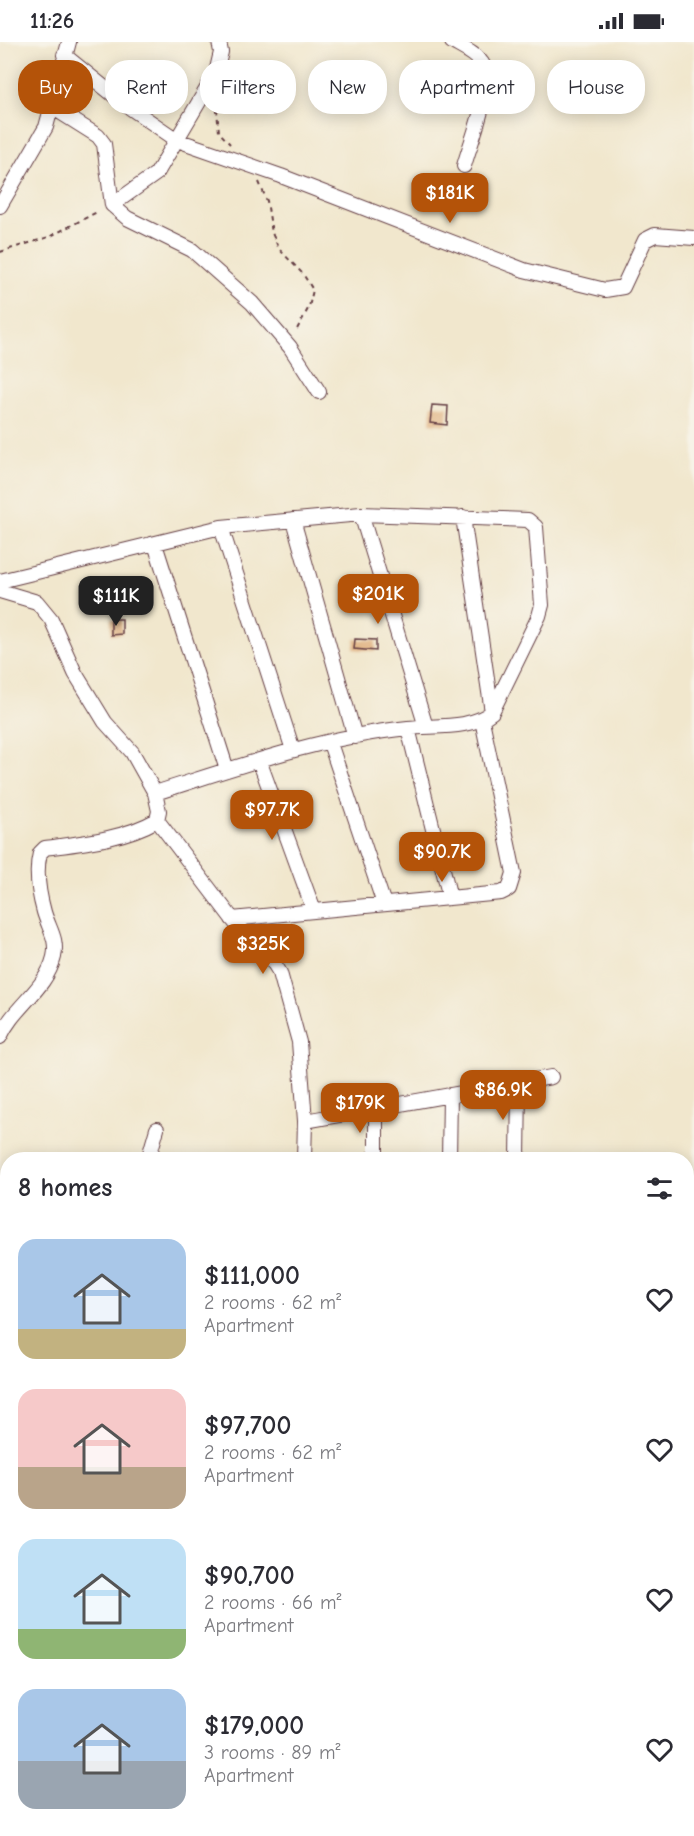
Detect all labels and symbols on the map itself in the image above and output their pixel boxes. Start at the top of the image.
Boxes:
pin: $181K [408,173,492,224]
pin: $201K [336,574,420,625]
pin: $111K [74,576,158,627]
pin: $97.7K [223,790,321,841]
pin: $90.7K [393,832,491,883]
pin: $325K [221,924,305,975]
pin: $86.9K [454,1070,552,1121]
pin: $179K [318,1083,402,1134]

